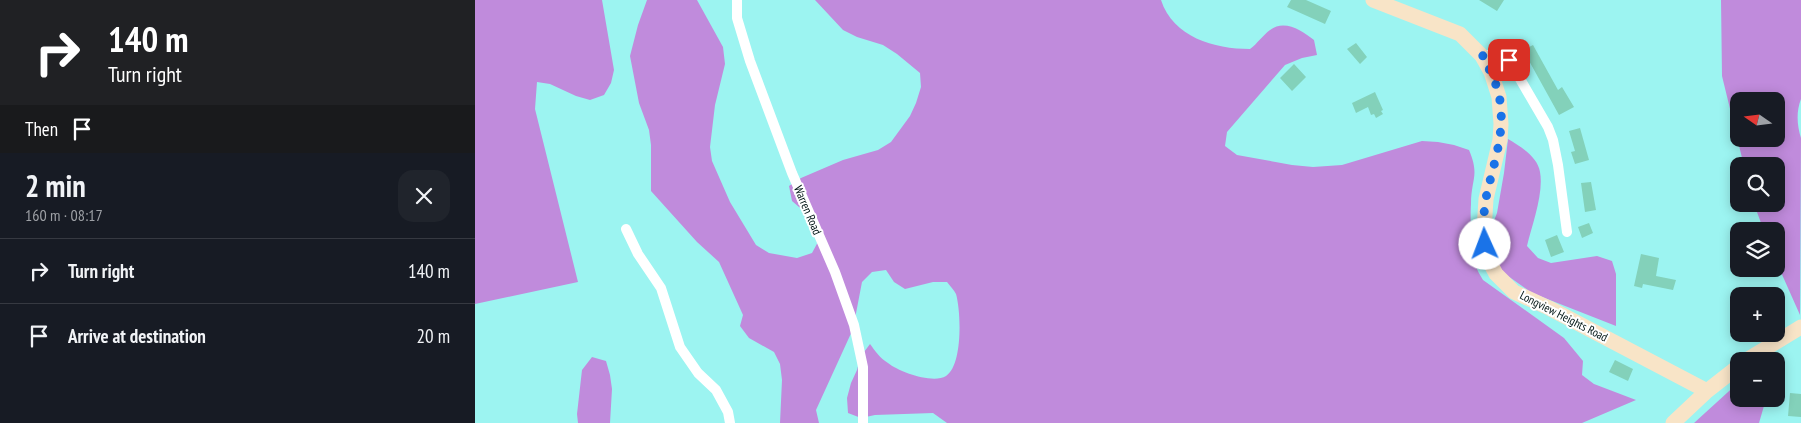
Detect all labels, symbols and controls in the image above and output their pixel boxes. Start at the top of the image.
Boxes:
text: 140 m [108,16,189,62]
icon: right [25,20,90,85]
pin [1488,39,1530,81]
icon: arrive [1495,46,1523,74]
text: Turn right [108,60,182,88]
north arrow [1730,92,1785,148]
map controls [1730,92,1785,407]
icon: arrive [68,115,96,143]
text: Then [25,117,58,141]
button: search [1730,157,1785,212]
text: 2 min [25,166,86,205]
button: close [398,170,450,222]
street label: Warren Road [791,183,825,237]
text: 160 m · 08:17 [25,205,103,225]
position arrow [1458,217,1510,269]
button: layers [1730,222,1785,277]
icon: right [25,257,53,285]
text: Turn right [68,259,134,283]
text: 140 m [408,259,450,283]
street label: Longview Heights Road [1518,287,1610,345]
button: + [1730,287,1785,342]
icon: arrive [25,322,53,350]
text: Arrive at destination [68,324,206,348]
text: 20 m [417,324,450,348]
button: − [1730,352,1785,407]

